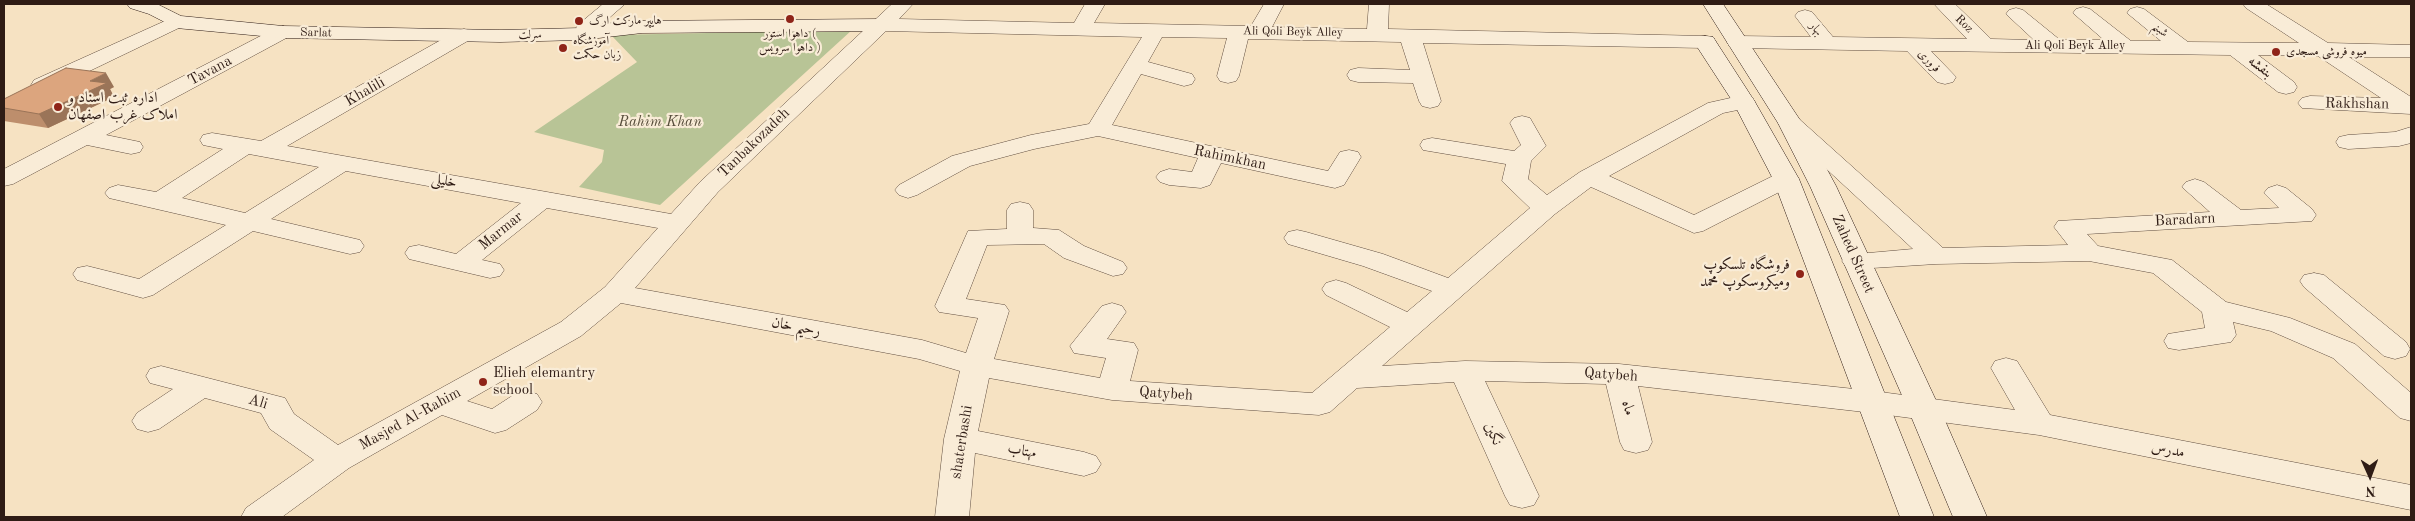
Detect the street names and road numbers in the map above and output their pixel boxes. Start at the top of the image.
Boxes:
street label: Roz [1952,12,1976,36]
street label: بهار [1806,19,1826,39]
street label: شبنم [2149,19,2171,41]
street label: Ali Qoli Beyk Alley [1243,24,1343,40]
street label: Sarlat [300,26,332,40]
street label: سرلت [518,27,542,43]
street label: Ali Qoli Beyk Alley [2025,39,2125,53]
street label: فروری [1915,46,1943,76]
street label: Tavana [185,52,235,90]
street label: بنفشه [2244,52,2276,82]
street label: Khalili [342,73,388,111]
street label: Rakhshan [2325,94,2389,114]
street label: Tanbakozadeh [714,104,794,182]
street label: Rahimkhan [1192,142,1268,174]
street label: خلیلی [430,170,458,192]
street label: Marmar [475,208,527,254]
street label: Baradarn [2154,209,2216,231]
street label: Zahed Street [1828,212,1878,296]
street label: رحیم خان [770,313,822,341]
street label: Qatybeh [1584,364,1638,386]
street label: Qatybeh [1139,383,1193,405]
street label: Masjed Al-Rahim [356,384,464,454]
street label: Ali [246,391,270,413]
street label: ماه [1617,399,1639,417]
street label: shaterbashi [947,404,977,480]
street label: نگین [1480,420,1506,448]
street label: مدرس [2150,438,2186,462]
street label: مهتاب [1006,439,1038,463]

